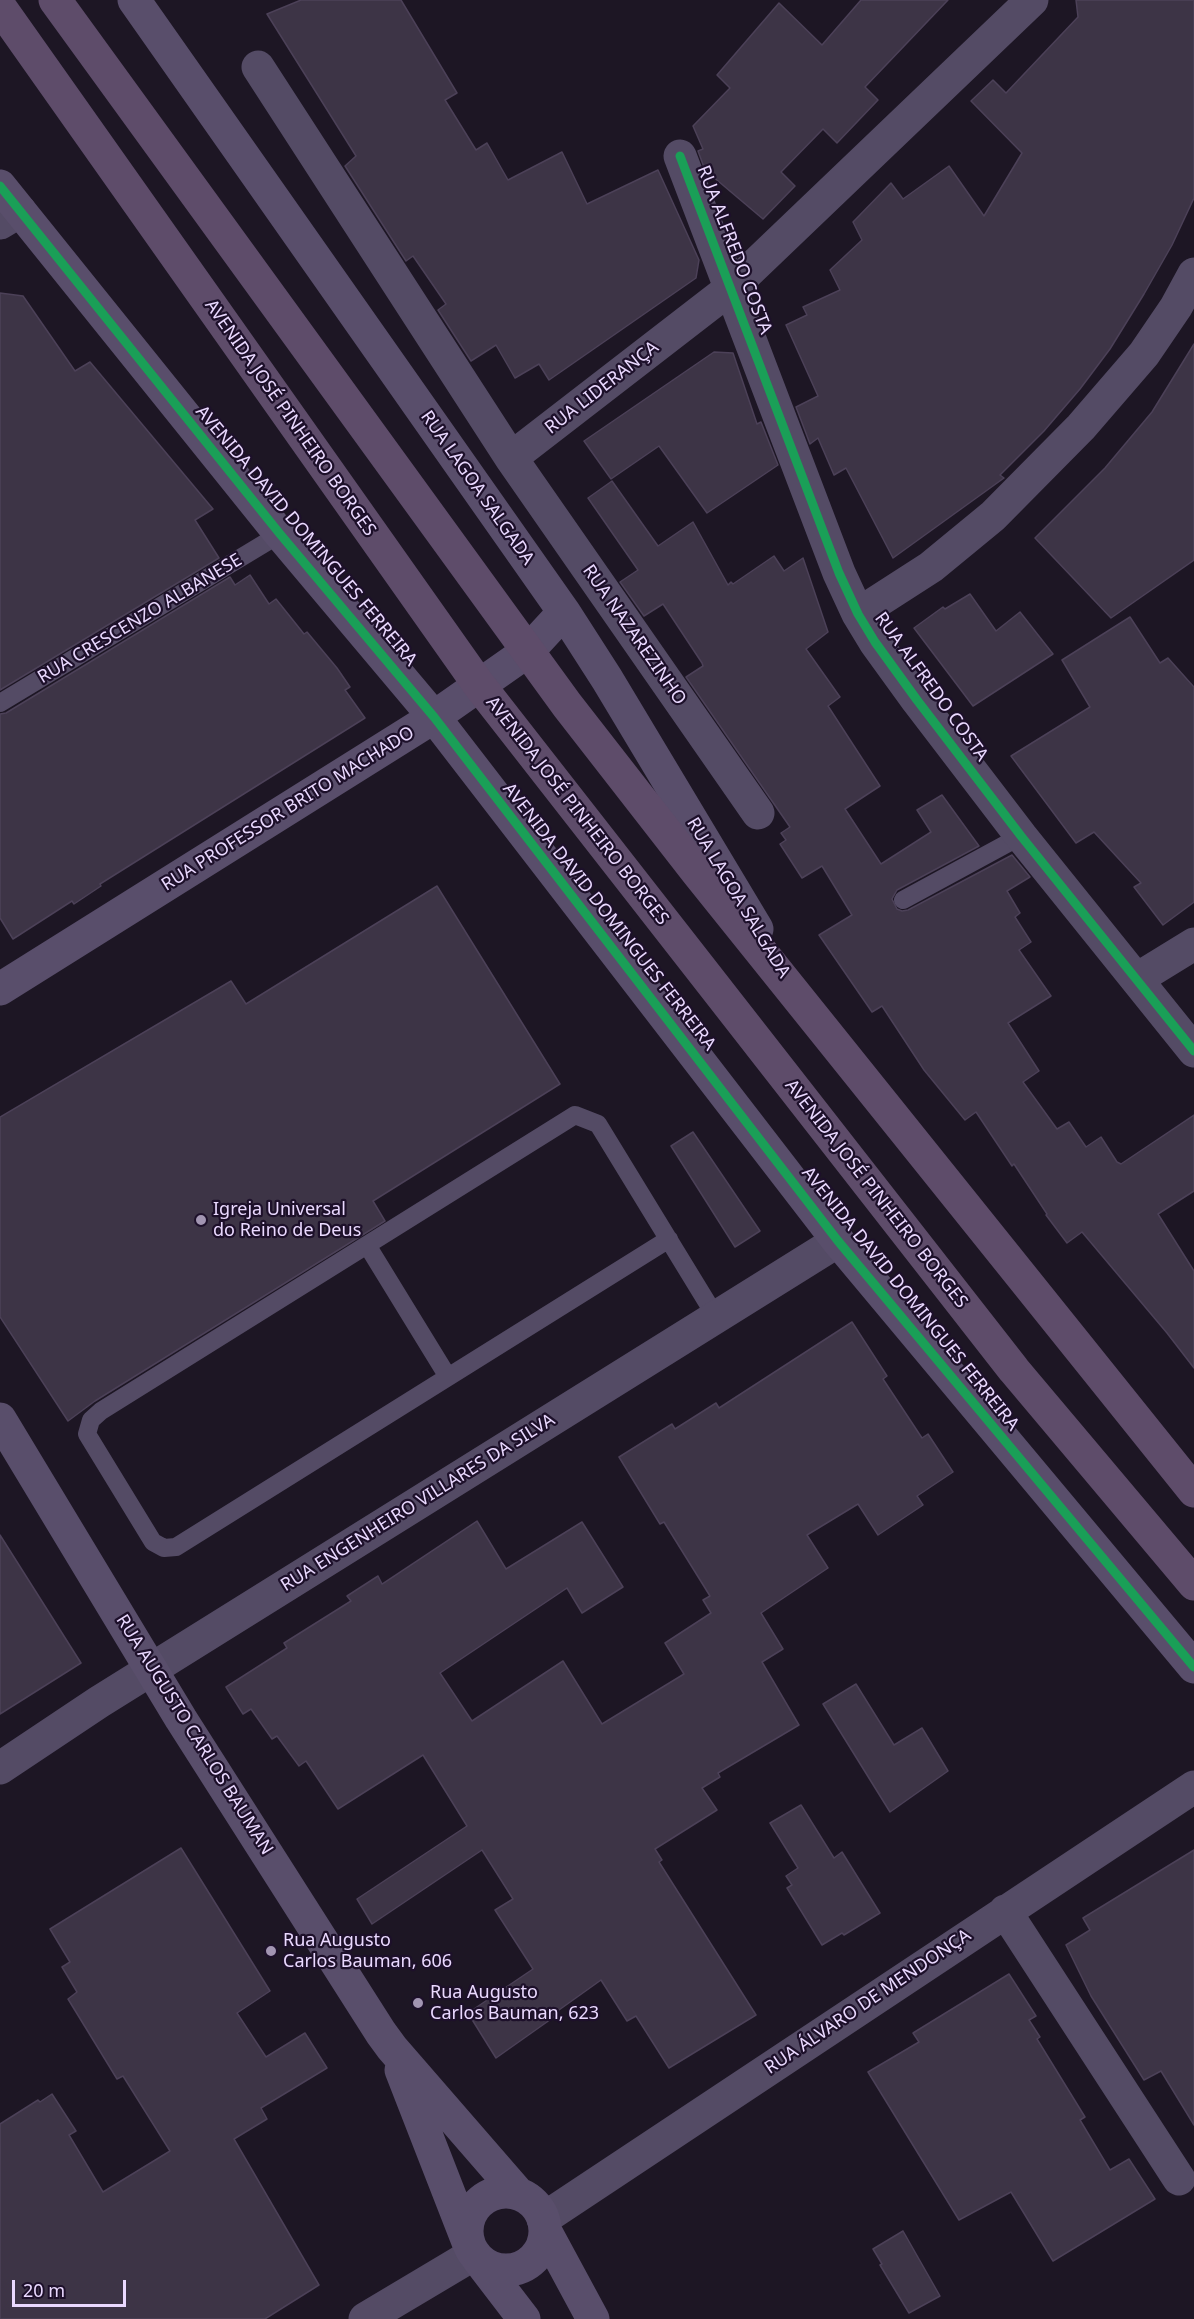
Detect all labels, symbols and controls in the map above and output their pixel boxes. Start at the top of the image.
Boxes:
street label: RUA ALFREDO COSTA [692,163,776,337]
street label: AVENIDA JOSÉ PINHEIRO BORGES [200,296,380,540]
street label: RUA LIDERANÇA [541,337,663,439]
street label: AVENIDA DAVID DOMINGUES FERREIRA [191,401,421,671]
street label: RUA LAGOA SALGADA [416,407,538,569]
street label: RUA CRESCENZO ALBANESE [34,549,246,689]
street label: RUA NAZAREZINHO [578,561,690,709]
street label: RUA ALFREDO COSTA [870,608,992,766]
street label: AVENIDA JOSÉ PINHEIRO BORGES [481,693,673,929]
street label: RUA PROFESSOR BRITO MACHADO [158,722,418,896]
street label: AVENIDA DAVID DOMINGUES FERREIRA [498,779,720,1055]
street label: RUA LAGOA SALGADA [682,814,794,982]
street label: AVENIDA JOSÉ PINHEIRO BORGES [780,1076,972,1312]
street label: AVENIDA DAVID DOMINGUES FERREIRA [797,1163,1023,1435]
place label: Igreja Universal do Reino de Deus [213,1199,361,1242]
marker: Igreja Universal do Reino de Deus [194,1213,208,1227]
street label: RUA ENGENHEIRO VILLARES DA SILVA [277,1409,559,1597]
street label: RUA AUGUSTO CARLOS BAUMAN [111,1611,277,1859]
street label: RUA ÁLVARO DE MENDONÇA [761,1925,975,2079]
place label: Rua Augusto Carlos Bauman, 606 [283,1930,452,1972]
marker: Rua Augusto Carlos Bauman, 606 [264,1944,278,1958]
place label: Rua Augusto Carlos Bauman, 623 [430,1982,599,2024]
marker: Rua Augusto Carlos Bauman, 623 [411,1996,425,2010]
scale bar [15,2268,129,2306]
text: 20 m [23,2278,65,2302]

